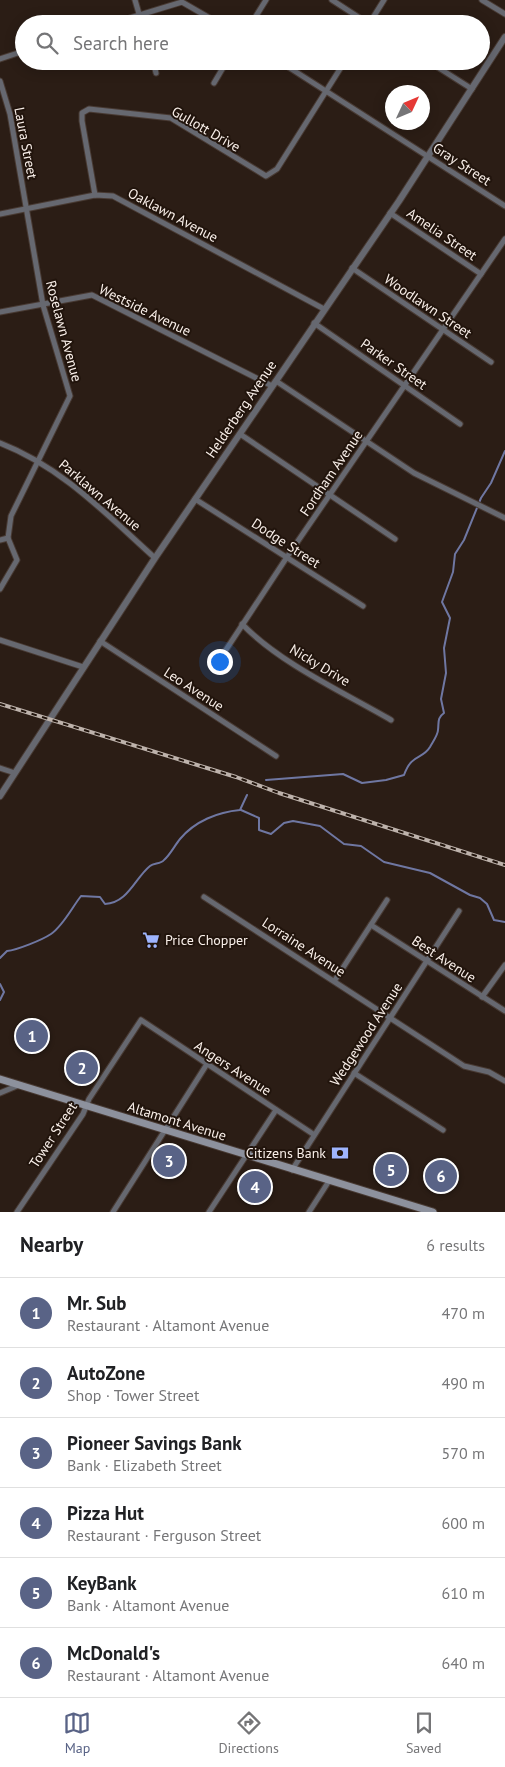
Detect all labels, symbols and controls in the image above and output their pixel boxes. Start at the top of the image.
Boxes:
search box [15,15,490,70]
icon: search [33,29,61,57]
text: Search here [73,31,169,55]
north arrow [385,85,430,130]
street label: Gullott Drive [168,102,244,156]
street label: Laura Street [10,106,42,181]
street label: Gray Street [430,139,495,190]
street label: Oaklawn Avenue [125,184,221,246]
street label: Amelia Street [403,204,481,264]
street label: Woodlawn Street [381,270,476,342]
street label: Roselawn Avenue [42,278,86,384]
street label: Westside Avenue [96,280,194,340]
street label: Parker Street [357,335,431,394]
street label: Helderberg Avenue [202,357,280,461]
street label: Fordham Avenue [296,427,366,519]
street label: Parklawn Avenue [55,455,145,535]
street label: Dodge Street [248,514,324,572]
street label: Nicky Drive [287,640,353,690]
your location [207,649,233,675]
street label: Leo Avenue [161,663,227,715]
street label: Lorraine Avenue [259,913,349,981]
supermarket icon: Price Chopper [141,930,161,950]
place label: Price Chopper [165,931,248,949]
street label: Best Avenue [409,932,479,986]
street label: Wedgewood Avenue [326,979,406,1089]
pin: 1 [16,1017,48,1055]
street label: Angers Avenue [191,1036,275,1100]
pin: 2 [66,1049,98,1087]
street label: Altamont Avenue [125,1097,229,1145]
street label: Tower Street [25,1099,81,1171]
pin: 3 [153,1142,185,1180]
bank icon: Citizens Bank [330,1143,350,1163]
place label: Citizens Bank [246,1144,326,1162]
pin: 5 [375,1151,407,1189]
pin: 6 [425,1157,457,1195]
pin: 4 [239,1168,271,1206]
text: Nearby [20,1231,83,1258]
text: 6 results [426,1235,485,1255]
text: Mr. Sub [67,1291,126,1315]
text: 1 [31,1303,41,1323]
text: 470 m [442,1303,485,1323]
text: Restaurant · Altamont Avenue [67,1315,269,1335]
text: AutoZone [67,1361,145,1385]
text: 2 [31,1373,41,1393]
text: 490 m [442,1373,485,1393]
text: Shop · Tower Street [67,1385,199,1405]
text: Pioneer Savings Bank [67,1431,242,1455]
text: 3 [31,1443,41,1463]
text: 570 m [442,1443,485,1463]
text: Bank · Elizabeth Street [67,1455,222,1475]
text: Pizza Hut [67,1501,144,1525]
text: 4 [31,1513,41,1533]
text: 600 m [442,1513,485,1533]
text: Restaurant · Ferguson Street [67,1525,261,1545]
text: KeyBank [67,1571,137,1595]
text: 5 [31,1583,41,1603]
text: 610 m [442,1583,485,1603]
text: Bank · Altamont Avenue [67,1595,229,1615]
text: McDonald's [67,1641,160,1665]
text: 6 [31,1653,41,1673]
text: 640 m [442,1653,485,1673]
text: Restaurant · Altamont Avenue [67,1665,269,1685]
tab: Map [63,1709,91,1757]
tab: Directions [218,1709,279,1757]
tab: Saved [406,1709,442,1757]

